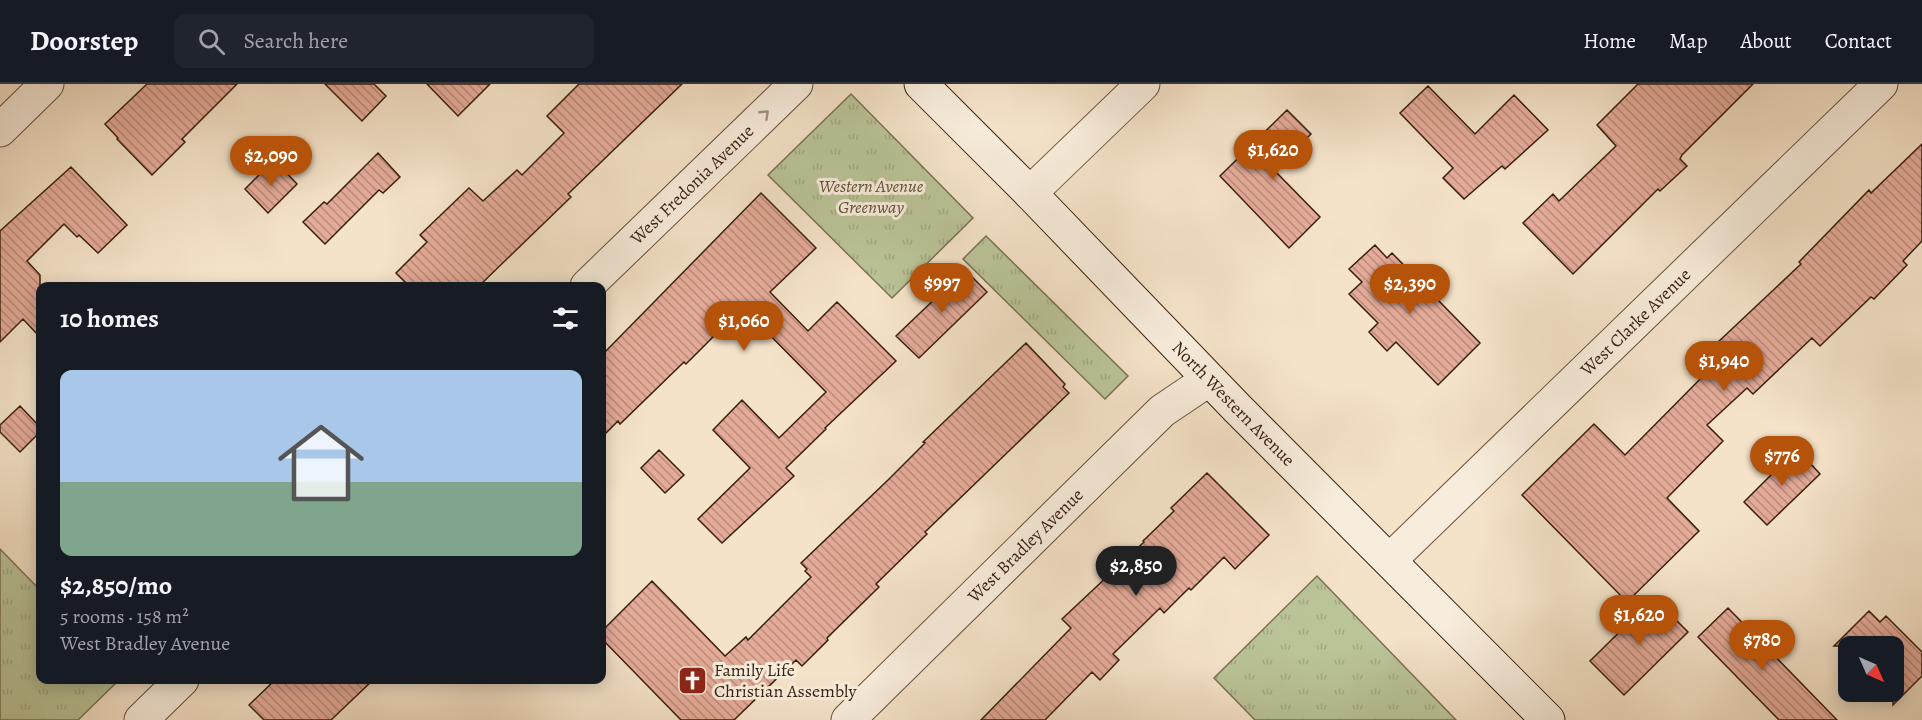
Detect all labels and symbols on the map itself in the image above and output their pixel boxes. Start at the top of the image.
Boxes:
one-way arrow [758,110,768,121]
street label: West Fredonia Avenue [624,119,759,251]
pin: $1,620 [1224,130,1322,181]
pin: $2,090 [222,136,320,187]
park label: Western Avenue Greenway [819,174,924,219]
pin: $997 [906,263,978,314]
street label: West Clarke Avenue [1574,263,1696,382]
pin: $2,390 [1361,264,1459,315]
pin: $1,060 [695,301,793,352]
street label: North Western Avenue [1167,336,1300,471]
pin: $1,940 [1675,341,1773,392]
pin: $776 [1746,436,1818,487]
street label: West Bradley Avenue [962,483,1089,608]
pin: $2,850 [1087,546,1185,597]
pin: $1,620 [1590,595,1688,646]
pin: $780 [1726,620,1798,671]
north arrow [1838,636,1904,702]
place label: Family Life Christian Assembly [714,658,857,703]
church icon: Family Life Christian Assembly [677,664,709,696]

